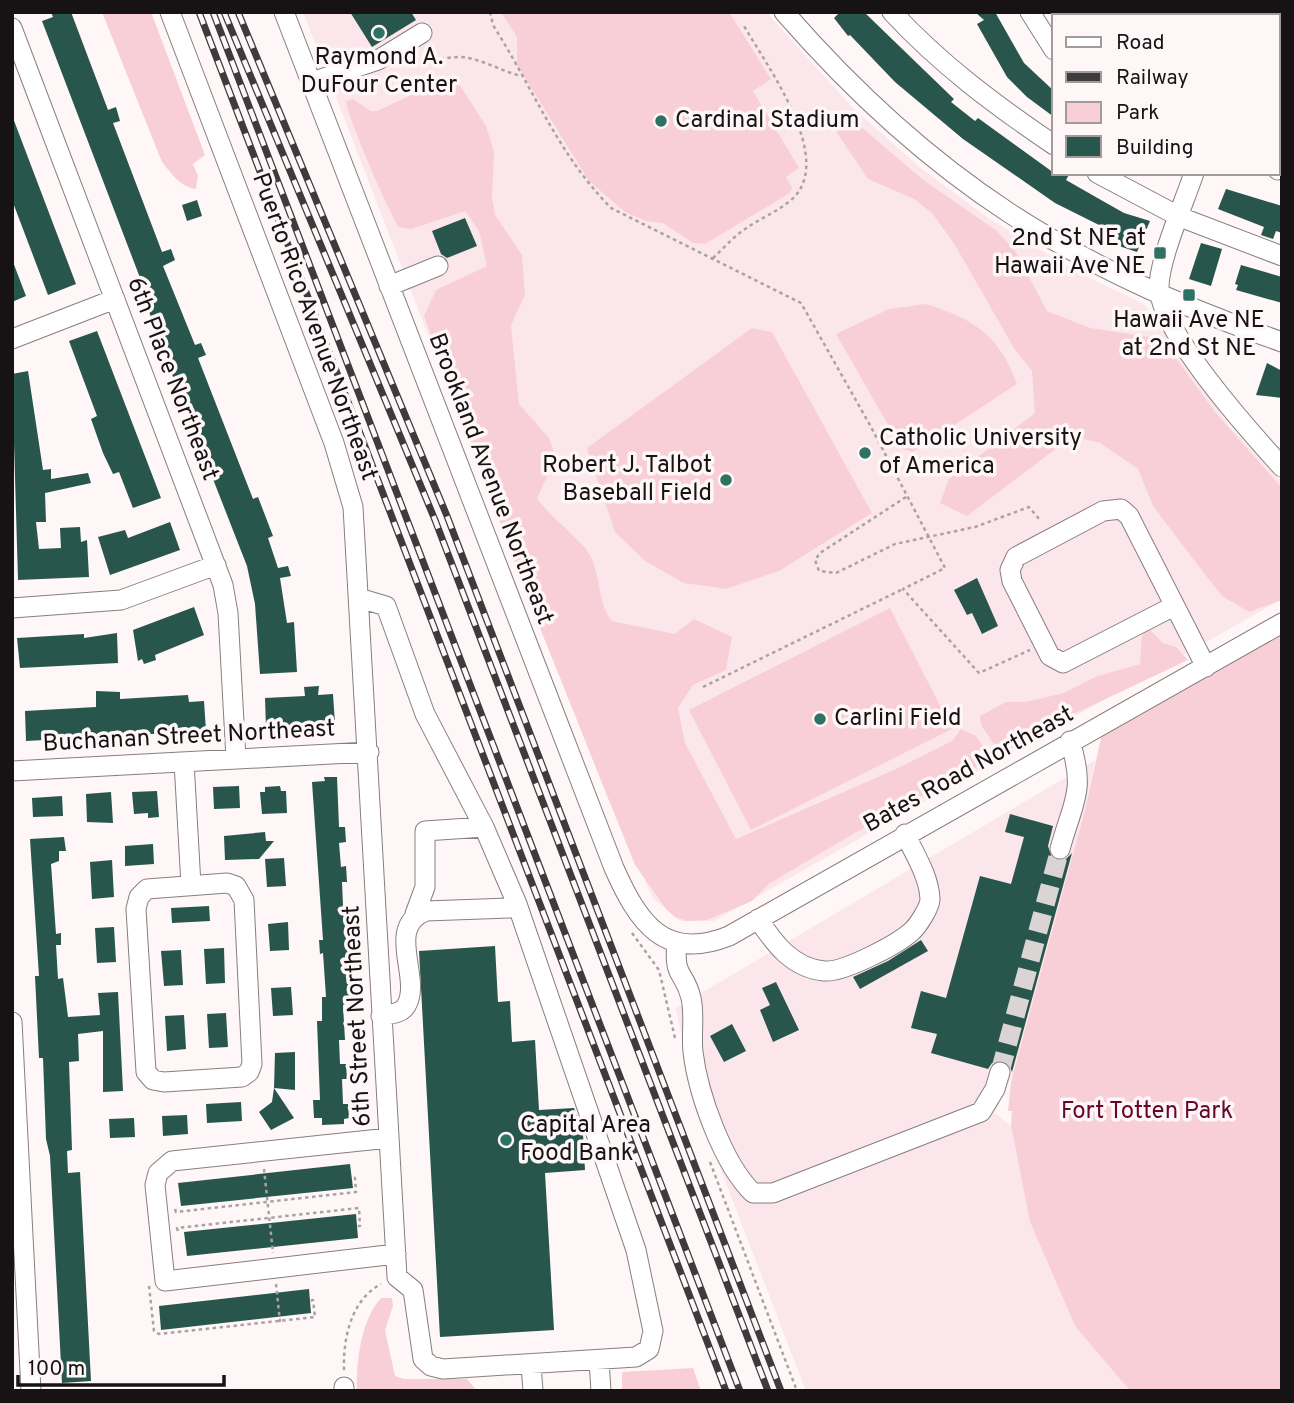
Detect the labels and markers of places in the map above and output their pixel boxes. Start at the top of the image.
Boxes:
marker: Raymond A. DuFour Center [371,25,387,41]
place label: Raymond A. DuFour Center [301,43,457,101]
place label: Cardinal Stadium [675,106,860,136]
marker: Cardinal Stadium [653,113,669,129]
place label: 2nd St NE at Hawaii Ave NE [994,224,1146,282]
marker: 2nd St NE at Hawaii Ave NE [1152,245,1168,261]
marker: Hawaii Ave NE at 2nd St NE [1181,287,1197,303]
place label: Hawaii Ave NE at 2nd St NE [1113,306,1265,364]
place label: Catholic University of America [879,424,1082,482]
marker: Catholic University of America [857,445,873,461]
place label: Robert J. Talbot Baseball Field [542,451,712,509]
marker: Robert J. Talbot Baseball Field [718,472,734,488]
place label: Carlini Field [834,704,962,734]
marker: Carlini Field [812,711,828,727]
place label: Capital Area Food Bank [520,1111,651,1169]
marker: Capital Area Food Bank [498,1132,514,1148]

